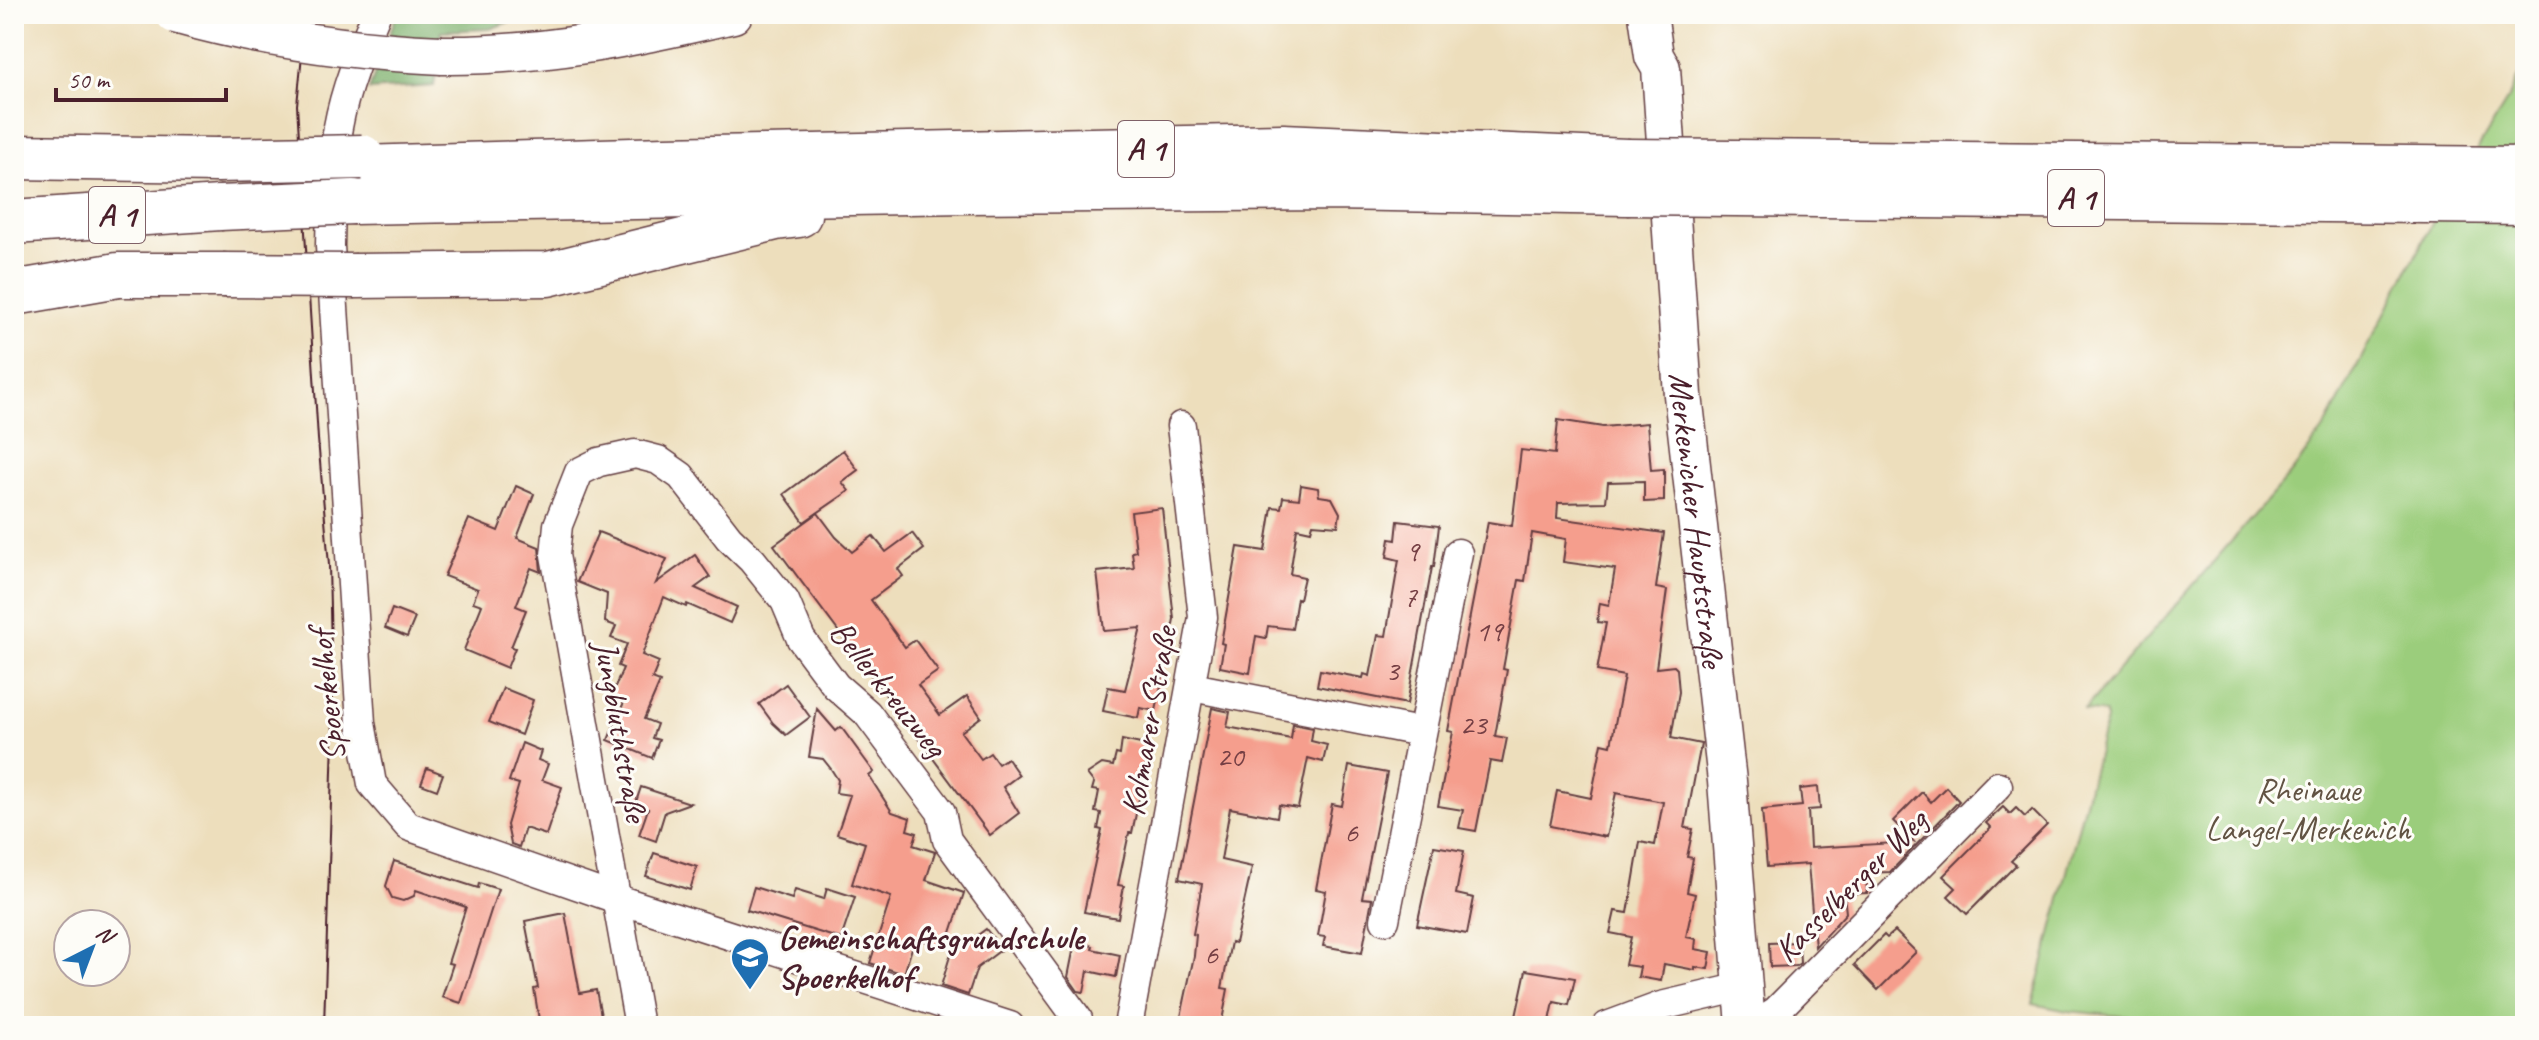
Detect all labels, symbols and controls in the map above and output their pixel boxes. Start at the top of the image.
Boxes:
scale bar [56,52,226,102]
text: 50 m [68,65,111,95]
road number: A 1 [1118,121,1174,177]
road number: A 1 [2048,170,2104,226]
road number: A 1 [89,187,145,243]
street label: Merkenicher Hauptstraße [1660,372,1735,673]
house number: 9 [1405,532,1421,570]
house number: 7 [1403,577,1418,615]
street label: Bellerkreuzweg [820,611,959,768]
house number: 19 [1476,612,1505,650]
street label: Spoerkelhof [297,620,355,763]
street label: Kolmarer Straße [1111,621,1187,819]
street label: Jungbluthstraße [584,635,659,828]
house number: 3 [1385,651,1401,689]
house number: 23 [1460,705,1489,743]
house number: 20 [1217,737,1246,775]
park label: Rheinaue Langel-Merkenich [2206,768,2412,850]
street label: Kasselberger Weg [1765,797,1938,971]
house number: 6 [1344,813,1359,851]
north arrow [52,908,132,988]
place label: Gemeinschaftsgrundschule Spoerkelhof [778,916,1087,998]
text: N [90,919,122,951]
house number: 6 [1204,935,1219,973]
school or university icon: Gemeinschaftsgrundschule Spoerkelhof [729,936,771,991]

